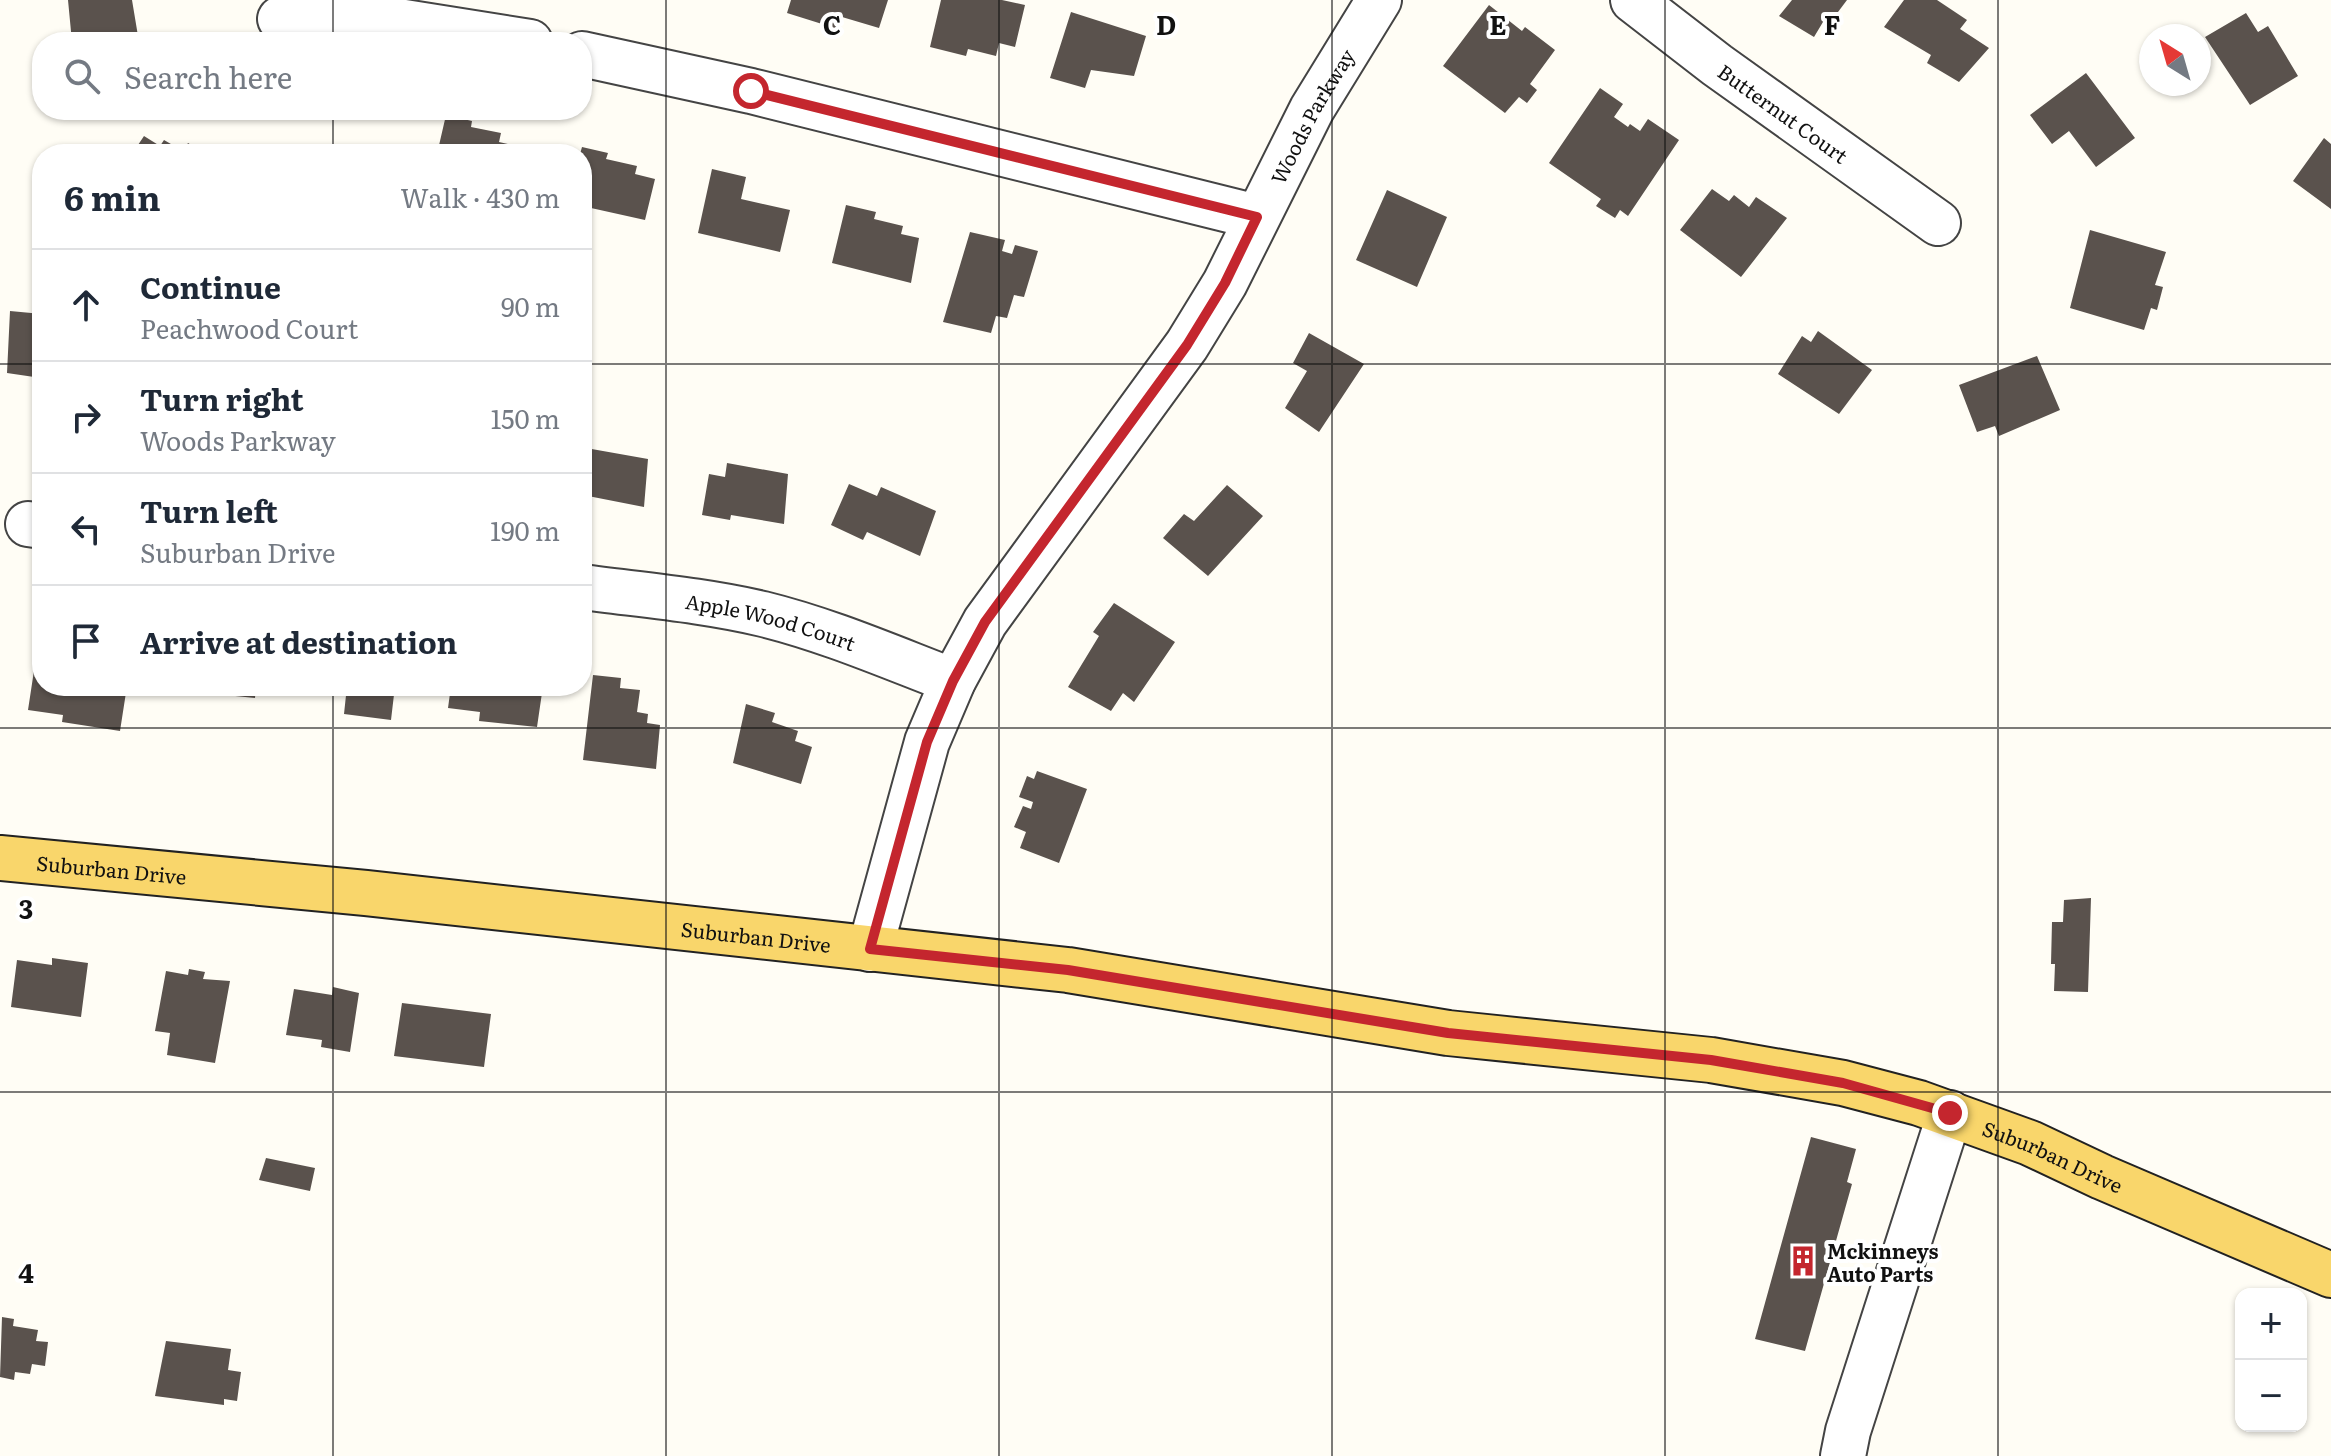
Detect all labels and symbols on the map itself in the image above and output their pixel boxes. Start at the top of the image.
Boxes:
text: C [823,4,841,43]
text: D [1156,4,1176,43]
text: E [1489,4,1507,43]
text: F [1824,4,1840,43]
north arrow [2139,24,2211,96]
street label: Woods Parkway [1262,42,1361,189]
street label: Butternut Court [1712,56,1855,170]
route start [733,73,769,109]
street label: Apple Wood Court [684,585,860,657]
street label: Suburban Drive [35,847,188,891]
text: 3 [19,888,33,927]
street label: Suburban Drive [680,913,832,959]
route end [1932,1095,1968,1131]
street label: Suburban Drive [1979,1112,2128,1199]
place label: Mckinneys Auto Parts [1827,1235,1938,1288]
building icon: Mckinneys Auto Parts [1786,1244,1820,1278]
text: 4 [18,1252,34,1291]

